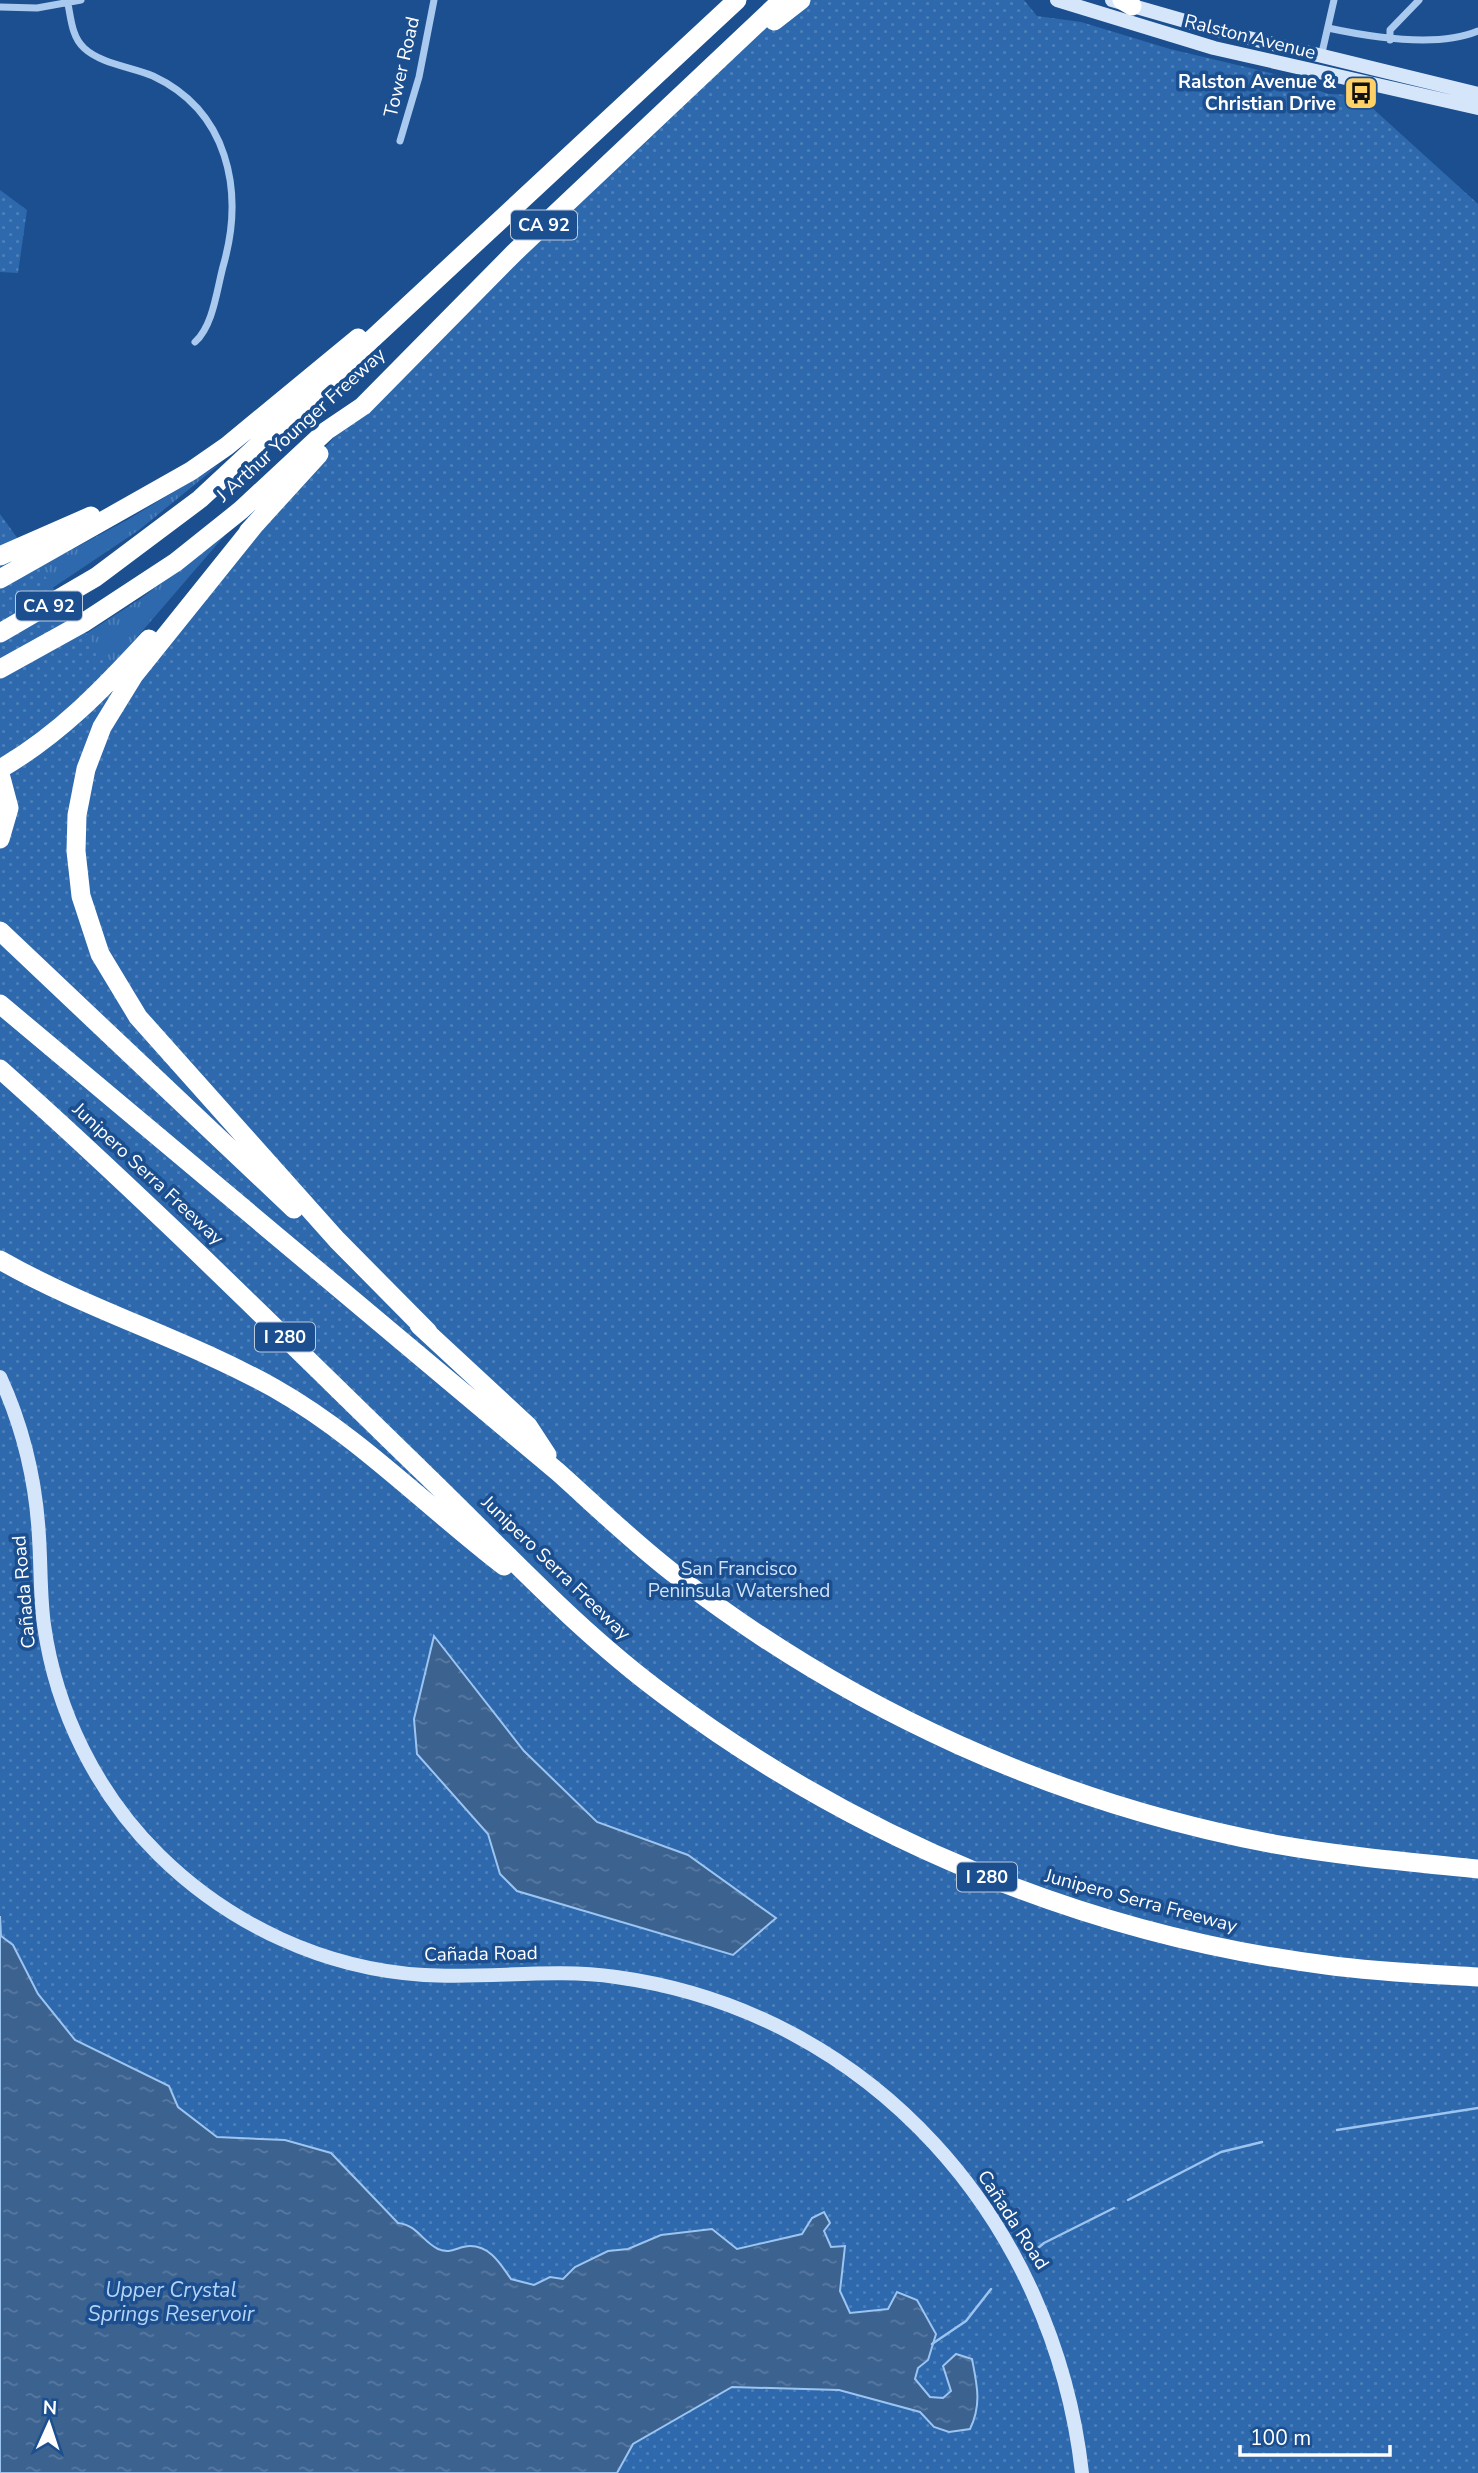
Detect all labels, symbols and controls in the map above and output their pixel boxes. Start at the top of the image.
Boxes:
street label: Ralston Avenue [1181,8,1319,66]
street label: Tower Road [378,14,426,120]
place label: Ralston Avenue & Christian Drive [1178,69,1337,117]
bus stop icon: Ralston Avenue & Christian Drive [1342,74,1380,112]
road number: CA 92 [511,210,577,240]
street label: J Arthur Younger Freeway [210,342,391,509]
road number: CA 92 [16,592,82,620]
street label: Junipero Serra Freeway [66,1096,229,1251]
road number: I 280 [255,1322,315,1352]
street label: Junipero Serra Freeway [475,1489,636,1646]
street label: Cañada Road [6,1534,42,1650]
park label: San Francisco Peninsula Watershed [648,1556,830,1604]
road number: I 280 [957,1863,1017,1892]
street label: Junipero Serra Freeway [1041,1863,1240,1939]
street label: Cañada Road [424,1940,538,1968]
street label: Cañada Road [971,2165,1055,2275]
water label: Upper Crystal Springs Reservoir [88,2276,255,2328]
north arrow [14,2389,84,2459]
text: N [42,2395,58,2421]
scale bar [1240,2414,1390,2458]
text: 100 m [1250,2424,1311,2452]

